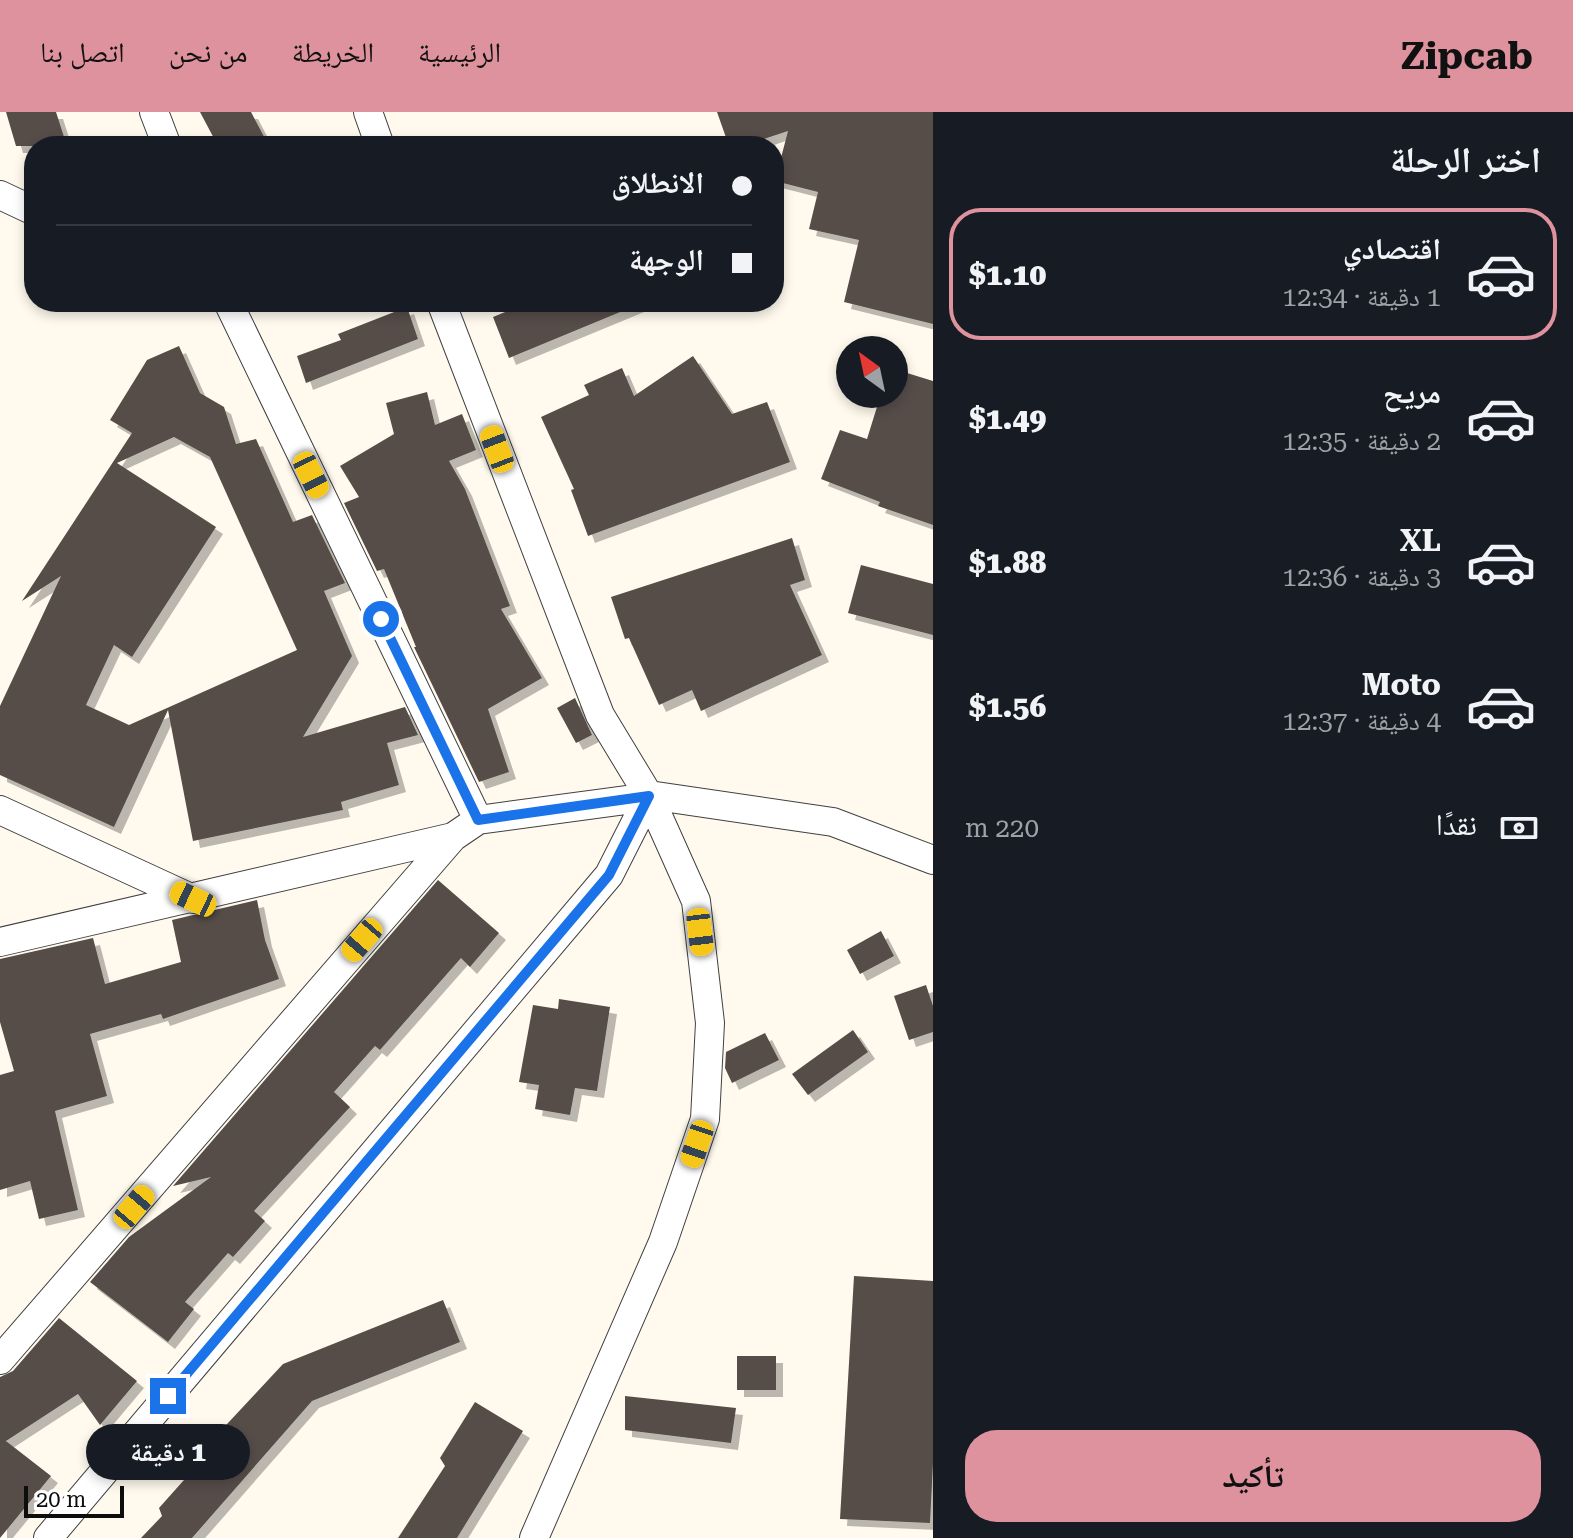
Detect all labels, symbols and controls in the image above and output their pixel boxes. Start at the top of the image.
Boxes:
text: Zipcab [1401,34,1533,78]
text: اتصل بنا [40,36,125,69]
text: من نحن [169,36,248,69]
text: الخريطة [292,36,374,69]
text: الرئيسية [418,36,501,69]
text: اختر الرحلة [1390,139,1541,181]
text: الانطلاق [611,165,704,200]
text: اقتصادي [1343,231,1441,266]
icon: car [1465,238,1537,310]
text: الوجهة [629,242,704,277]
text: $1.10 [969,257,1046,292]
text: 1 دقيقة · 12:34 [1282,282,1441,312]
north arrow [836,336,908,408]
map controls [836,336,908,408]
text: مريح [1383,375,1441,410]
icon: car [1465,382,1537,454]
text: $1.49 [969,401,1046,436]
car [477,422,517,476]
text: 2 دقيقة · 12:35 [1282,426,1441,456]
car [290,448,332,502]
text: XL [1400,523,1441,558]
icon: car [1465,526,1537,598]
text: $1.88 [969,545,1046,580]
text: 3 دقيقة · 12:36 [1282,562,1441,592]
route start [363,601,399,637]
text: Moto [1362,667,1441,702]
icon: car [1465,670,1537,742]
text: $1.56 [969,689,1046,724]
text: 4 دقيقة · 12:37 [1282,706,1441,736]
icon: cash [1497,806,1541,850]
text: نقدًا [1436,807,1477,842]
text: 220 m [965,813,1039,843]
car [166,878,220,920]
car [685,907,715,957]
car [337,914,387,966]
car [678,1117,716,1171]
car [109,1181,159,1233]
route end [150,1378,186,1414]
callout: 1 دقيقة [86,1424,250,1480]
button: تأكيد [965,1430,1541,1522]
text: 1 دقيقة [130,1437,206,1467]
scale bar [24,1482,124,1518]
text: 20 m [36,1487,86,1512]

